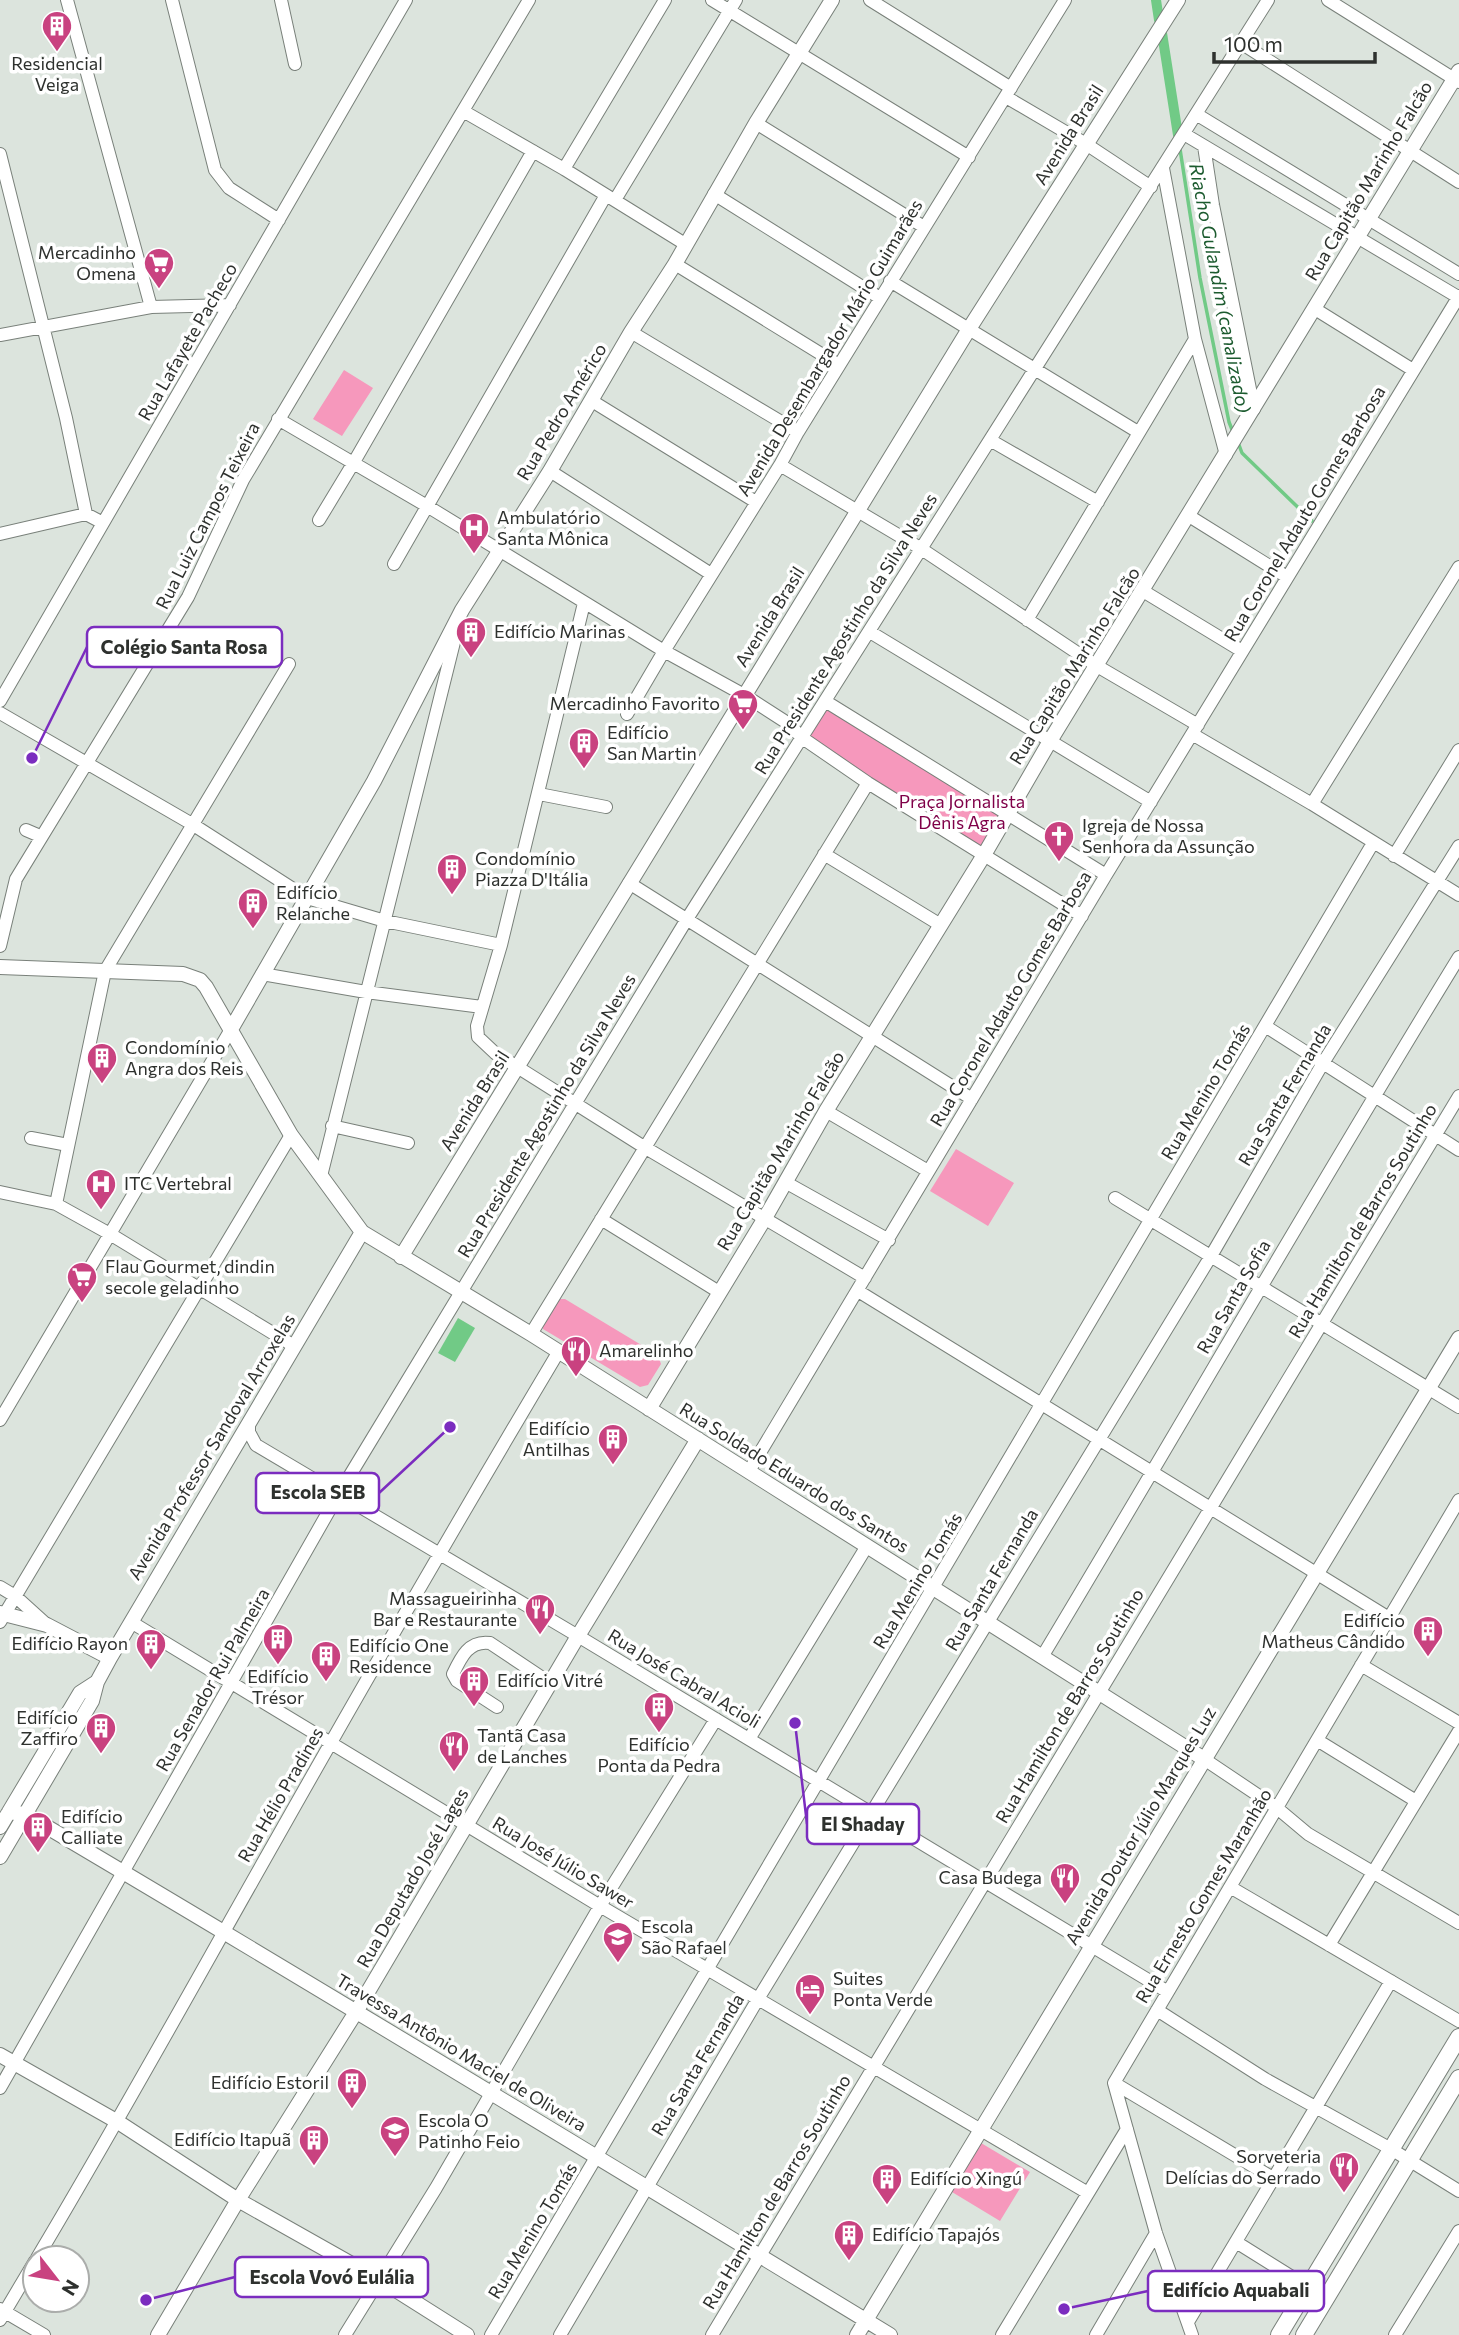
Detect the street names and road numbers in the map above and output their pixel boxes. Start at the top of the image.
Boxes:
street label: Rua Capitão Marinho Falcão [1300,77,1437,284]
street label: Avenida Brasil [1029,80,1108,189]
street label: Avenida Desembargador Mário Guimarães [732,195,927,500]
street label: Rua Lafayete Pacheco [133,259,241,424]
street label: Rua Pedro Américo [512,339,611,484]
street label: Rua Coronel Adauto Gomes Barbosa [1219,382,1389,645]
street label: Rua Luiz Campos Teixeira [150,419,264,613]
street label: Rua Presidente Agostinho da Silva Neves [749,489,941,778]
street label: Avenida Brasil [730,562,809,671]
street label: Rua Capitão Marinho Falcão [1004,563,1144,768]
street label: Rua Coronel Adauto Gomes Barbosa [925,867,1095,1130]
street label: Rua Presidente Agostinho da Silva Neves [452,970,640,1261]
street label: Rua Menino Tomás [1156,1019,1255,1164]
street label: Rua Santa Fernanda [1233,1019,1335,1170]
street label: Avenida Brasil [435,1046,514,1155]
street label: Rua Capitão Marinho Falcão [712,1047,849,1254]
street label: Rua Hamilton de Barros Soutinho [1283,1099,1441,1342]
street label: Rua Santa Sofia [1192,1236,1275,1357]
street label: Avenida Professor Sandoval Arroxelas [123,1310,299,1583]
street label: Rua Soldado Eduardo dos Santos [676,1397,913,1557]
street label: Rua Santa Fernanda [940,1504,1042,1655]
street label: Rua Menino Tomás [868,1508,967,1653]
street label: Rua Senador Rui Palmeira [151,1584,274,1775]
street label: Rua Hamilton de Barros Soutinho [990,1584,1148,1827]
street label: Rua José Cabral Acioli [604,1624,765,1732]
street label: Avenida Doutor Júlio Marques Luz [1060,1702,1220,1949]
street label: Rua Hélio Pradines [233,1723,328,1866]
street label: Rua Deputado José Lages [352,1784,473,1971]
street label: Rua Ernesto Gomes Maranhão [1130,1784,1276,2007]
street label: Rua José Júlio Sawer [489,1811,638,1913]
street label: Travessa Antônio Maciel de Oliveira [332,1969,591,2136]
street label: Rua Santa Fernanda [646,1989,748,2140]
street label: Rua Hamilton de Barros Soutinho [697,2070,855,2313]
street label: Rua Menino Tomás [483,2158,582,2303]

